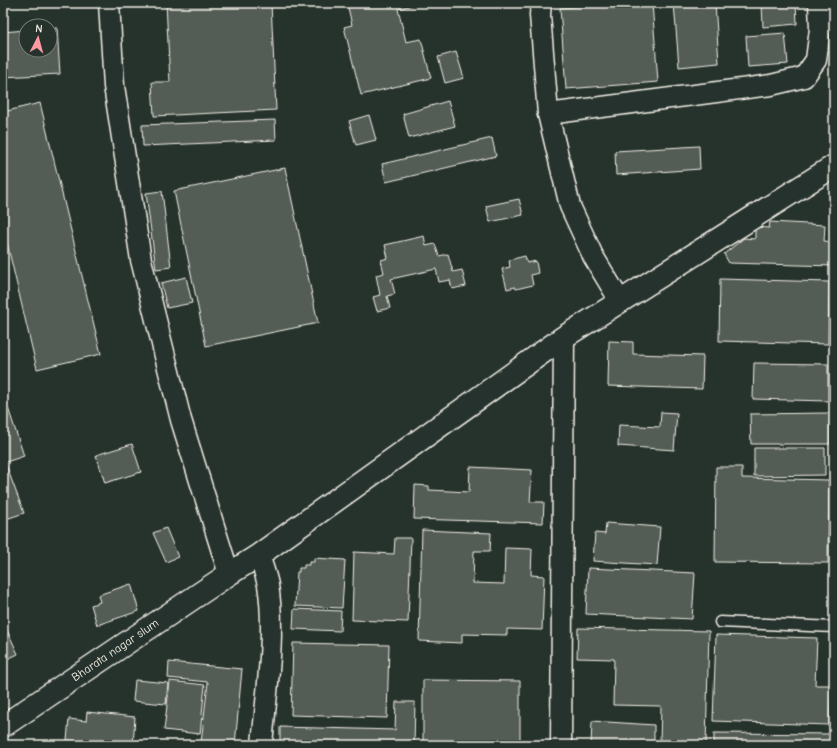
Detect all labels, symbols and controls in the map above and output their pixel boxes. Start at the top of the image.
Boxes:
north arrow [18,18,58,58]
text: N [35,22,43,35]
street label: Bharata nagar slum [69,616,161,684]

